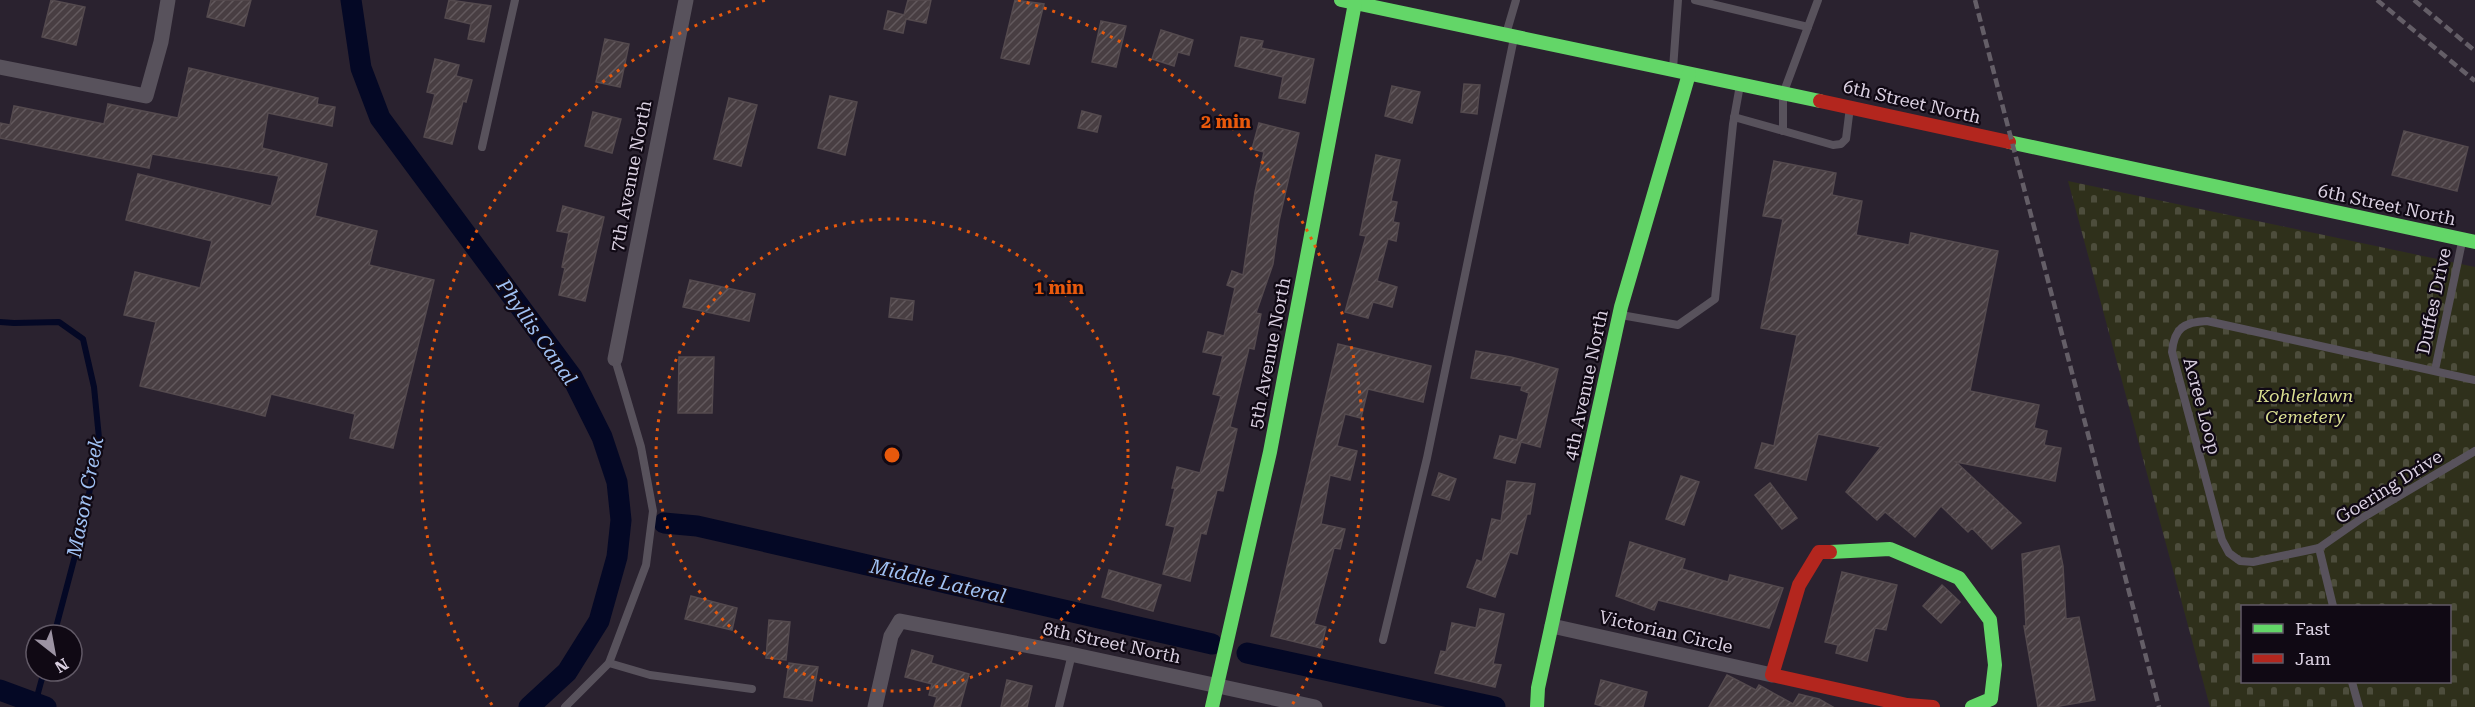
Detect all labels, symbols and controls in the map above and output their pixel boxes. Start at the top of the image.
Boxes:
street label: 6th Street North [1841,75,1983,128]
street label: 7th Avenue North [606,98,656,253]
text: 2 min [1201,111,1251,132]
street label: 6th Street North [2316,180,2458,229]
street label: Duffes Drive [2412,246,2455,356]
water label: Phyllis Canal [491,274,582,390]
street label: 5th Avenue North [1245,275,1295,430]
text: 1 min [1034,277,1084,298]
street label: 4th Avenue North [1559,307,1612,462]
street label: Acree Loop [2179,355,2225,457]
park label: Kohlerlawn Cemetery [2256,385,2353,427]
water label: Mason Creek [61,434,108,560]
centre of rings [882,445,902,465]
street label: Goering Drive [2332,445,2446,528]
water label: Middle Lateral [867,553,1008,608]
legend [2241,605,2451,683]
street label: Victorian Circle [1597,606,1735,657]
street label: 8th Street North [1041,618,1183,667]
text: Fast [2295,618,2330,639]
north arrow [24,623,84,683]
text: Jam [2295,648,2331,669]
text: N [51,654,72,677]

